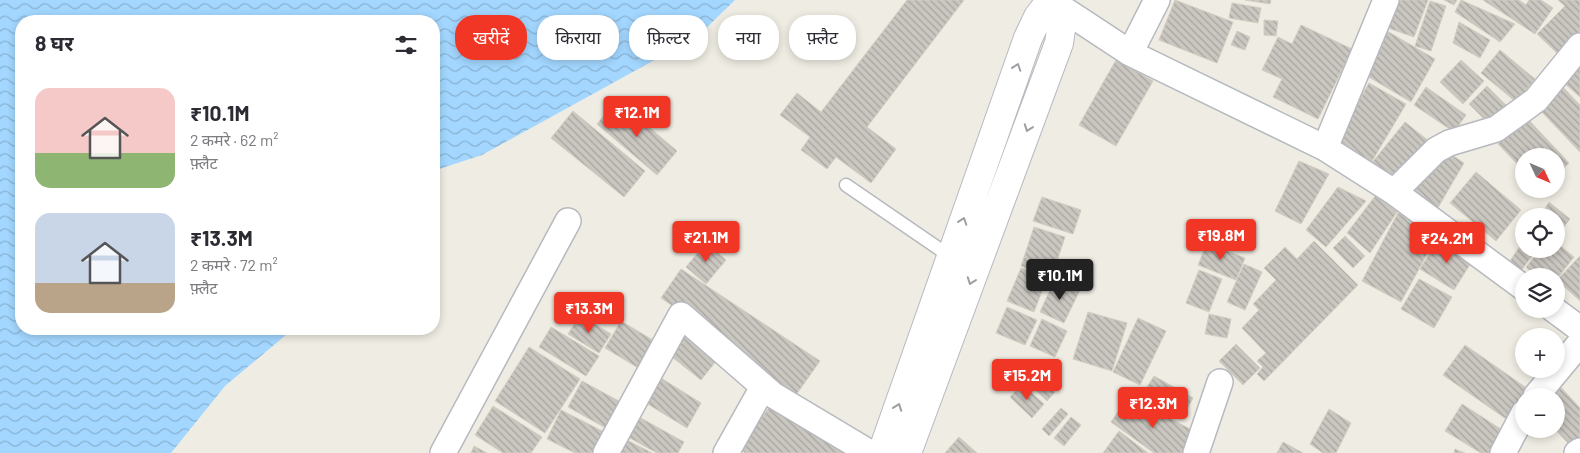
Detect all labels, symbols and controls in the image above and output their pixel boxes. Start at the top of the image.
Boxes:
chip: खरीदें [455,15,527,60]
chip: किराया [537,15,619,60]
chip: फ़िल्टर [629,15,708,60]
chip: नया [718,15,779,60]
chip: फ़्लैट [789,15,856,60]
text: 8 घर [35,30,73,55]
icon: filters [392,31,420,59]
one-way arrow [1011,64,1021,72]
pin: ₹12.1M [596,96,678,138]
text: ₹10.1M [190,100,250,125]
text: ₹12.1M [614,102,660,121]
icon: home [75,108,135,168]
one-way arrow [1024,124,1034,132]
text: 2 कमरे · 62 m² [190,130,278,149]
north arrow [1515,148,1565,198]
map controls [1515,148,1565,438]
text: फ़्लैट [190,153,218,172]
button: locate [1515,208,1565,258]
one-way arrow [958,217,968,225]
pin: ₹19.8M [1180,218,1262,261]
pin: ₹21.1M [665,220,747,263]
pin: ₹24.2M [1406,222,1488,264]
text: ₹13.3M [190,225,253,250]
text: ₹19.8M [1197,225,1245,244]
text: ₹21.1M [683,227,729,246]
text: ₹24.2M [1421,228,1473,247]
icon: home [75,233,135,293]
text: 2 कमरे · 72 m² [190,255,278,274]
pin: ₹10.1M [1019,258,1101,301]
text: ₹10.1M [1037,265,1083,284]
button: layers [1515,268,1565,318]
one-way arrow [967,276,977,285]
text: फ़्लैट [190,278,218,297]
pin: ₹13.3M [548,292,630,334]
text: ₹13.3M [565,298,613,317]
button: + [1515,328,1565,378]
pin: ₹15.2M [986,358,1068,401]
text: ₹15.2M [1003,365,1051,384]
pin: ₹12.3M [1112,386,1194,429]
button: − [1515,388,1565,438]
text: ₹12.3M [1129,393,1177,412]
one-way arrow [892,403,902,412]

